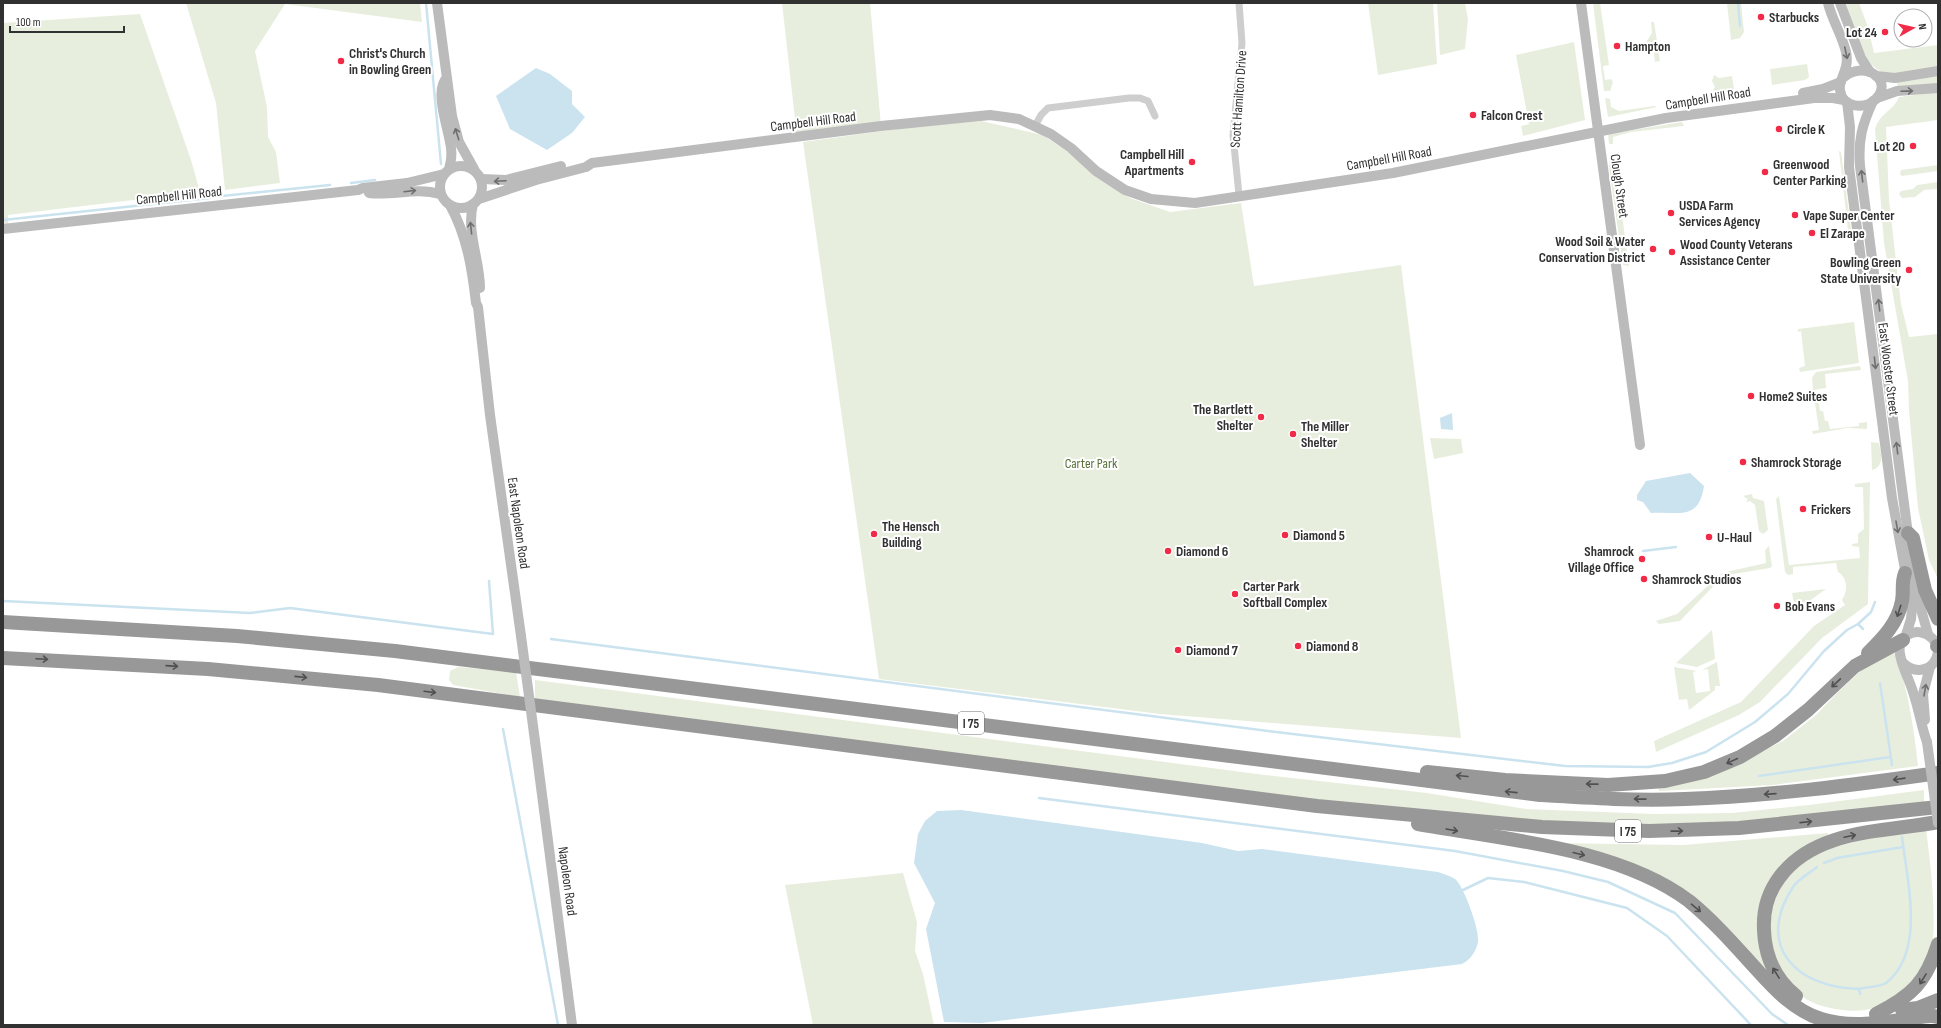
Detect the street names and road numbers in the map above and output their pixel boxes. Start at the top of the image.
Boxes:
street label: Scott Hamilton Drive [1227,50,1250,148]
street label: Campbell Hill Road [1664,83,1752,114]
street label: Campbell Hill Road [769,108,857,135]
street label: Campbell Hill Road [1345,143,1433,174]
street label: Clough Street [1607,153,1632,219]
street label: Campbell Hill Road [135,183,223,208]
street label: East Wooster Street [1874,322,1903,417]
street label: East Napoleon Road [504,476,533,570]
road number: I 75 [958,712,984,734]
road number: I 75 [1615,820,1641,842]
street label: Napoleon Road [554,845,581,917]

